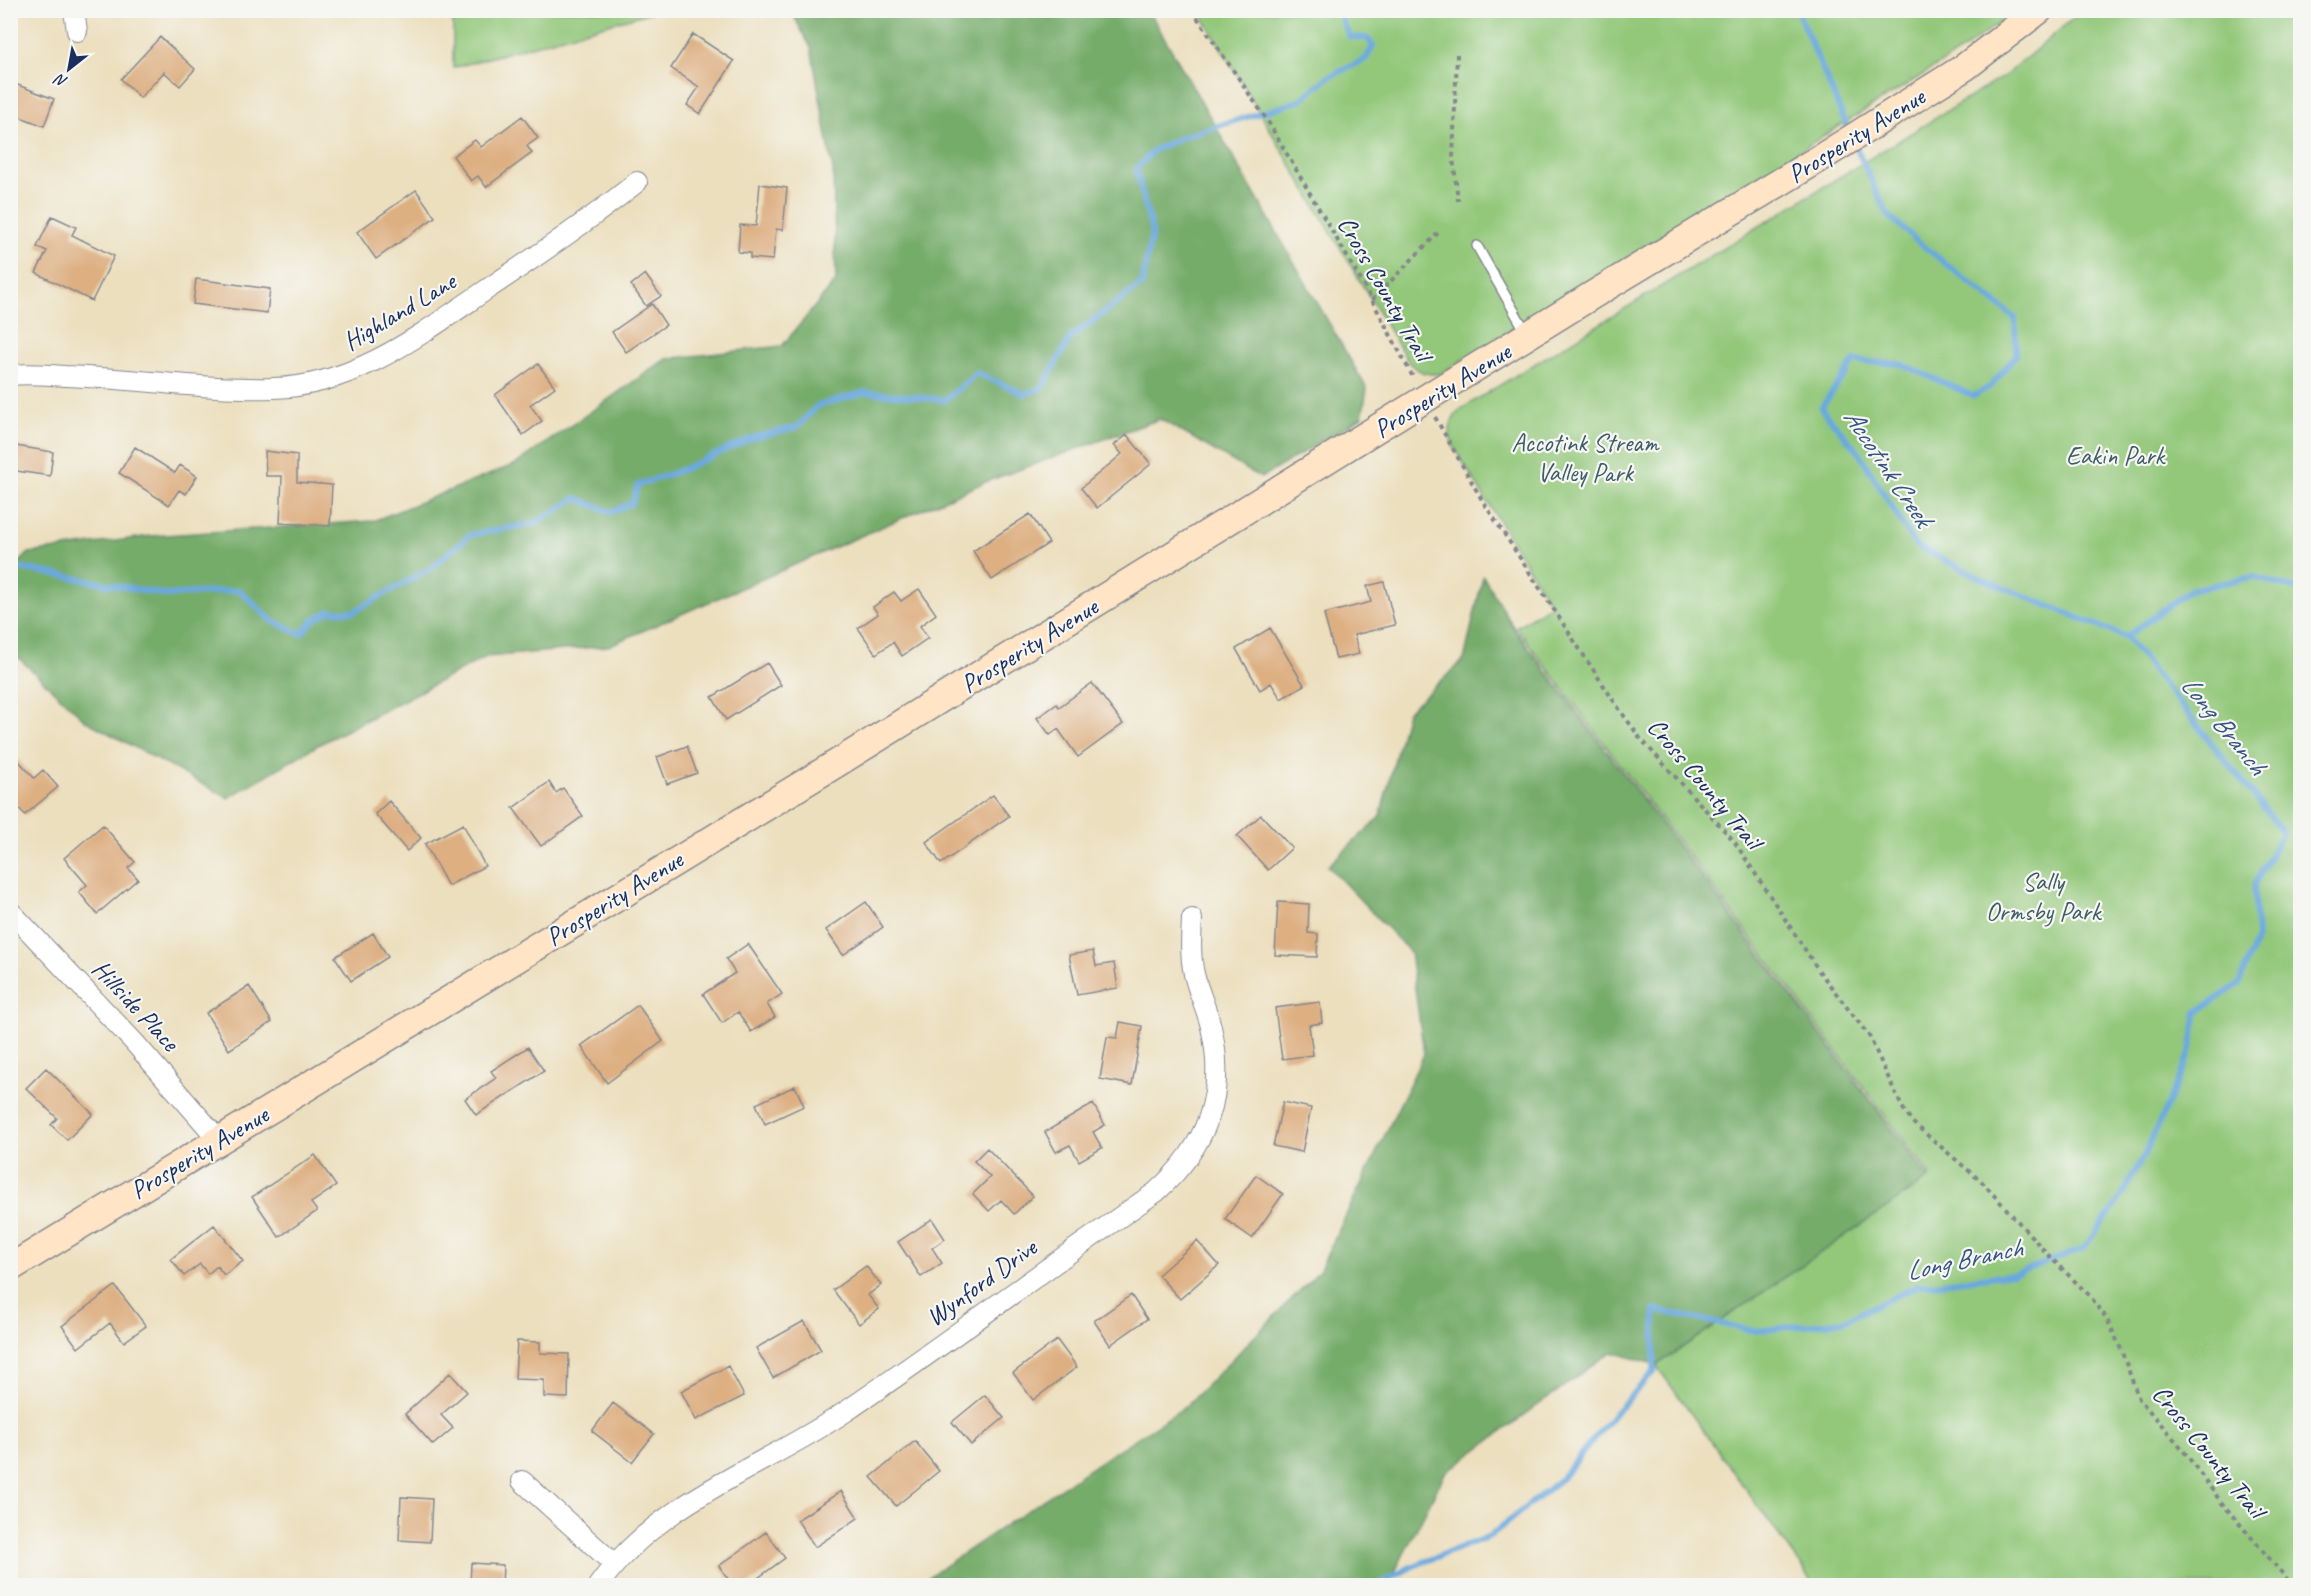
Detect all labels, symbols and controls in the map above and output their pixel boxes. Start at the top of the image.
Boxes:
north arrow [39,39,99,99]
text: N [50,68,71,92]
street label: Prosperity Avenue [1782,79,1932,191]
street label: Cross County Trail [1330,210,1441,370]
street label: Highland Lane [337,264,464,358]
street label: Prosperity Avenue [1368,334,1518,446]
water label: Accotink Creek [1836,402,1943,537]
park label: Accotink Stream Valley Park [1512,426,1661,489]
park label: Eakin Park [2066,439,2167,472]
street label: Prosperity Avenue [955,589,1105,701]
water label: Long Branch [2174,669,2275,783]
street label: Cross County Trail [1640,711,1772,859]
street label: Prosperity Avenue [540,842,690,954]
park label: Sally Ormsby Park [1986,865,2103,928]
street label: Hillside Place [85,953,187,1059]
street label: Prosperity Avenue [124,1097,276,1207]
street label: Wynford Drive [920,1230,1044,1334]
water label: Long Branch [1903,1230,2027,1288]
street label: Cross County Trail [2145,1378,2275,1528]

